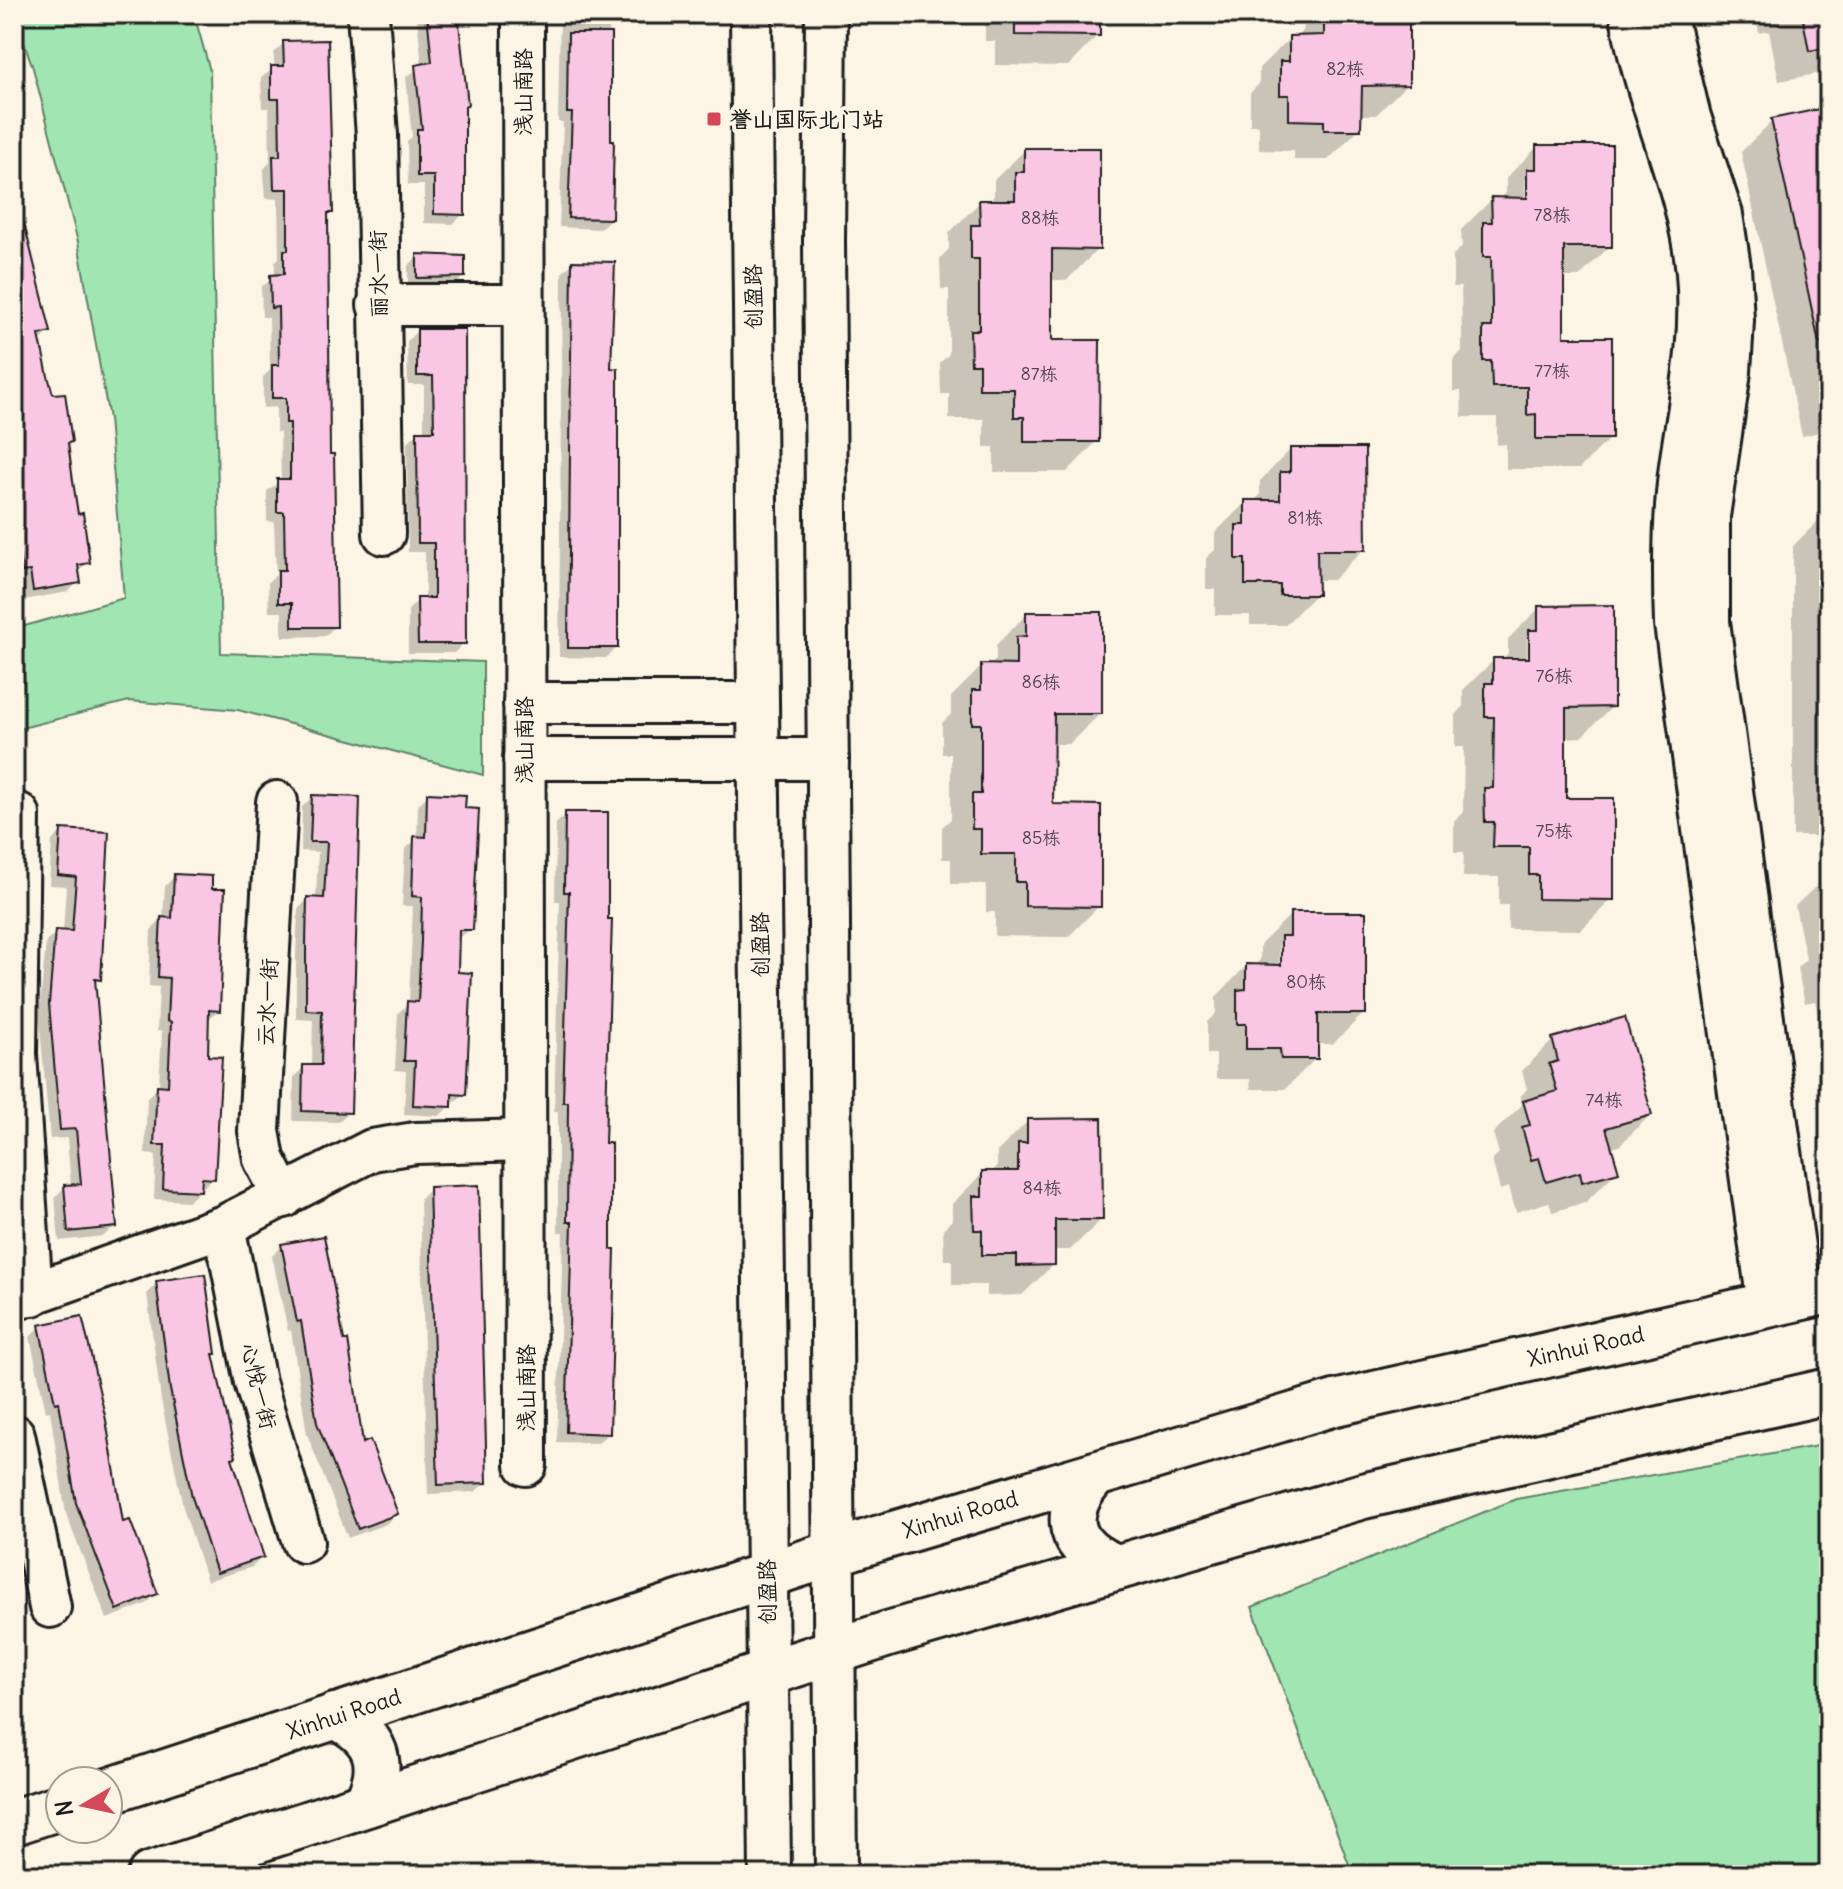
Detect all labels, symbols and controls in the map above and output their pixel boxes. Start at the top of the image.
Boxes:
street label: 浅山南路 [509,48,537,136]
house number: 82栋 [1326,57,1364,80]
place label: 誉山国际北门站 [730,105,884,133]
marker: 誉山国际北门站 [705,110,723,128]
house number: 78栋 [1533,203,1571,226]
house number: 88栋 [1021,206,1059,229]
street label: 丽水一街 [363,230,393,318]
street label: 创盈路 [738,264,768,330]
house number: 77栋 [1534,359,1570,382]
house number: 87栋 [1020,362,1058,385]
house number: 81栋 [1287,506,1323,529]
house number: 76栋 [1536,664,1572,687]
house number: 86栋 [1022,670,1060,693]
street label: 浅山南路 [510,696,538,784]
house number: 75栋 [1535,819,1573,842]
house number: 85栋 [1022,826,1060,849]
street label: 创盈路 [745,912,775,978]
street label: 云水一街 [251,957,283,1047]
house number: 80栋 [1286,970,1326,993]
house number: 74栋 [1586,1088,1622,1111]
house number: 84栋 [1023,1176,1061,1199]
street label: Xinhui Road [1525,1319,1647,1373]
street label: 心悦一街 [235,1340,283,1432]
street label: 浅山南路 [512,1344,540,1432]
street label: Xinhui Road [899,1484,1021,1545]
street label: 创盈路 [752,1559,782,1625]
street label: Xinhui Road [283,1682,404,1746]
north arrow [44,1765,124,1845]
text: N [49,1798,79,1818]

